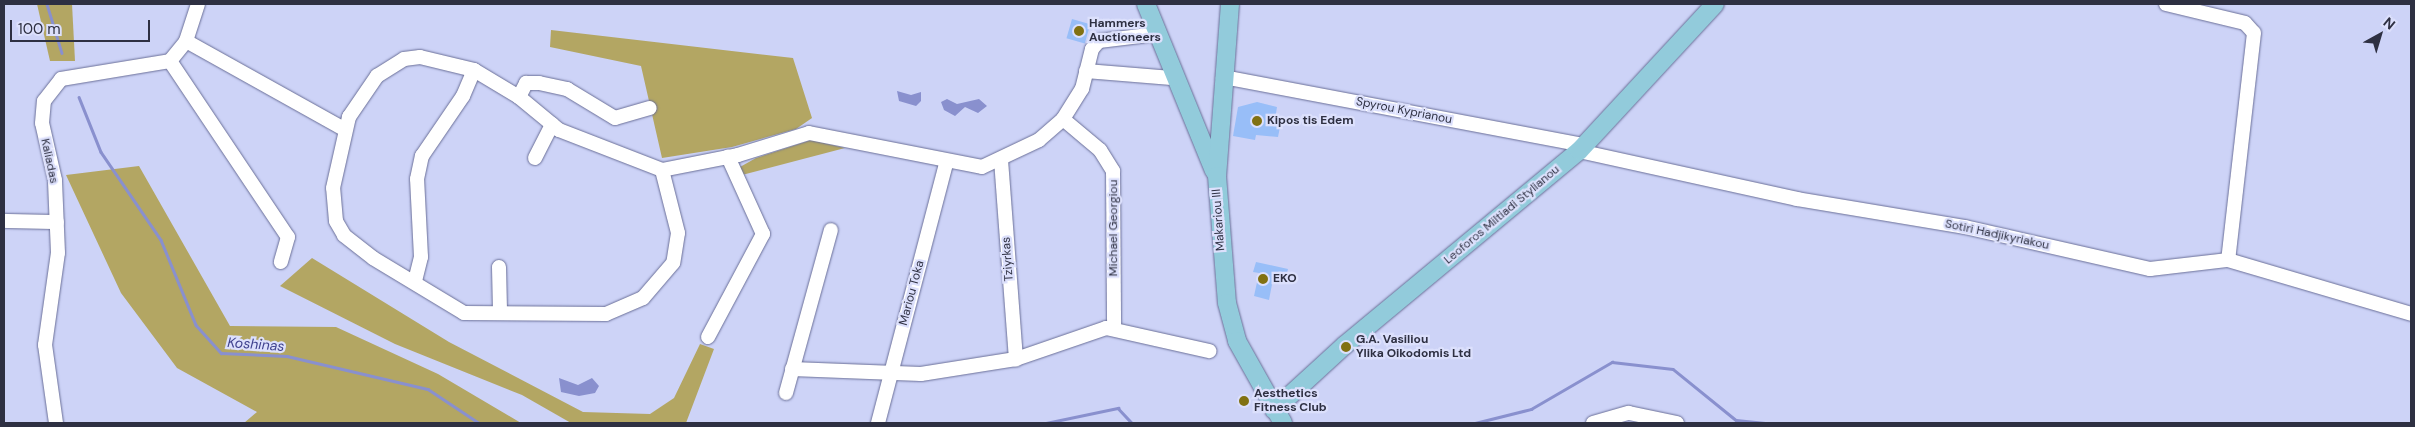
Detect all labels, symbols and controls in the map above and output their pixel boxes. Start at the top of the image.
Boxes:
scale bar [12,10,152,42]
north arrow [2355,10,2405,60]
text: N [2380,13,2399,34]
place label: Hammers Auctioneers [1089,17,1161,45]
text: 100 m [18,19,61,39]
marker: Hammers Auctioneers [1073,25,1085,37]
street label: Spyrou Kyprianou [1355,95,1453,127]
place label: Kipos tis Edem [1267,114,1354,128]
marker: Kipos tis Edem [1251,115,1263,127]
street label: Kaliadas [37,137,61,185]
street label: Leoforos Miltiadi Stylianou [1441,163,1563,267]
street label: Michael Georgiou [1107,180,1121,276]
street label: Makariou III [1210,189,1228,251]
street label: Sotiri Hadjikyriakou [1944,217,2050,253]
street label: Tziyrkas [999,236,1017,282]
street label: Mariou Toka [896,259,928,327]
place label: EKO [1273,272,1297,286]
marker: EKO [1257,273,1269,285]
place label: G.A. Vasiliou Ylika Oikodomis Ltd [1356,333,1471,361]
water label: Koshinas [227,334,285,354]
marker: G.A. Vasiliou Ylika Oikodomis Ltd [1340,341,1352,353]
place label: Aesthetics Fitness Club [1254,387,1327,415]
marker: Aesthetics Fitness Club [1238,395,1250,407]

